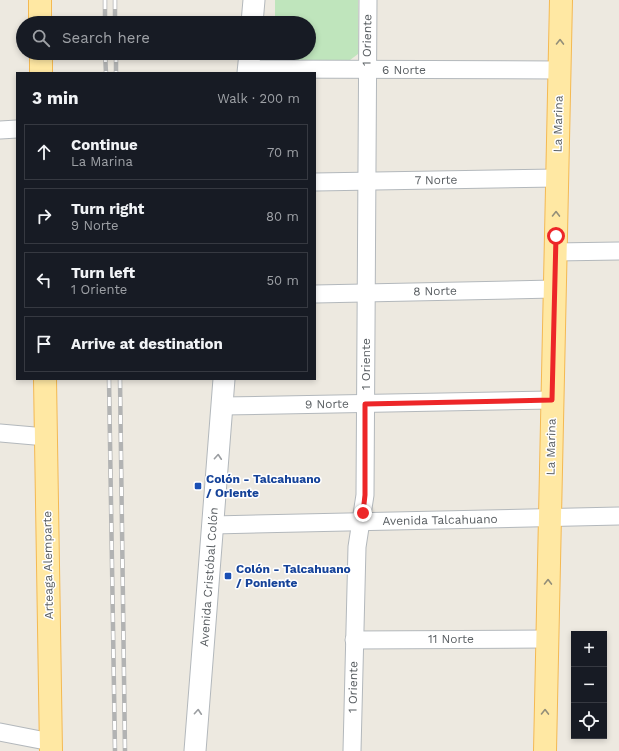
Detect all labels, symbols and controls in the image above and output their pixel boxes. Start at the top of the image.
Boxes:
street label: 1 Oriente [360,14,374,66]
search box [16,16,316,60]
icon: search [30,27,52,49]
text: Search here [62,29,150,47]
one-way arrow [556,39,564,45]
street label: 6 Norte [382,63,426,77]
text: 3 min [32,88,78,108]
text: Walk · 200 m [217,91,300,106]
street label: La Marina [551,95,566,153]
text: Continue [71,136,138,154]
icon: ahead [33,141,55,163]
text: 70 m [267,145,299,160]
text: La Marina [71,154,133,169]
street label: 7 Norte [414,173,458,187]
text: Turn right [71,200,144,218]
icon: right [33,205,55,227]
text: 80 m [266,209,299,224]
one-way arrow [552,211,560,217]
text: 9 Norte [71,218,119,233]
route start [547,227,565,245]
text: Turn left [71,264,135,282]
icon: left [33,269,55,291]
text: 50 m [267,273,299,288]
text: 1 Oriente [71,282,127,297]
street label: 8 Norte [413,284,457,298]
icon: arrive [33,333,55,355]
text: Arrive at destination [71,335,223,353]
street label: 1 Oriente [359,338,373,390]
street label: 9 Norte [305,397,349,411]
street label: La Marina [544,418,559,476]
one-way arrow [214,454,223,460]
place label: Colón - Talcahuano / Oriente [206,472,321,500]
marker: Colón - Talcahuano / Oriente [193,481,203,491]
route end [354,504,372,522]
street label: Avenida Cristóbal Colón [197,507,221,647]
street label: Arteaga Alemparte [40,511,56,619]
street label: Avenida Talcahuano [382,512,498,528]
place label: Colón - Talcahuano / Poniente [236,562,351,590]
marker: Colón - Talcahuano / Poniente [223,571,233,581]
one-way arrow [544,579,552,585]
map controls [571,631,607,739]
button: + [571,631,607,667]
street label: 11 Norte [428,632,474,646]
street label: 1 Oriente [346,661,360,713]
button: − [571,667,607,703]
button: locate [571,703,607,739]
one-way arrow [194,709,203,715]
one-way arrow [541,709,550,715]

